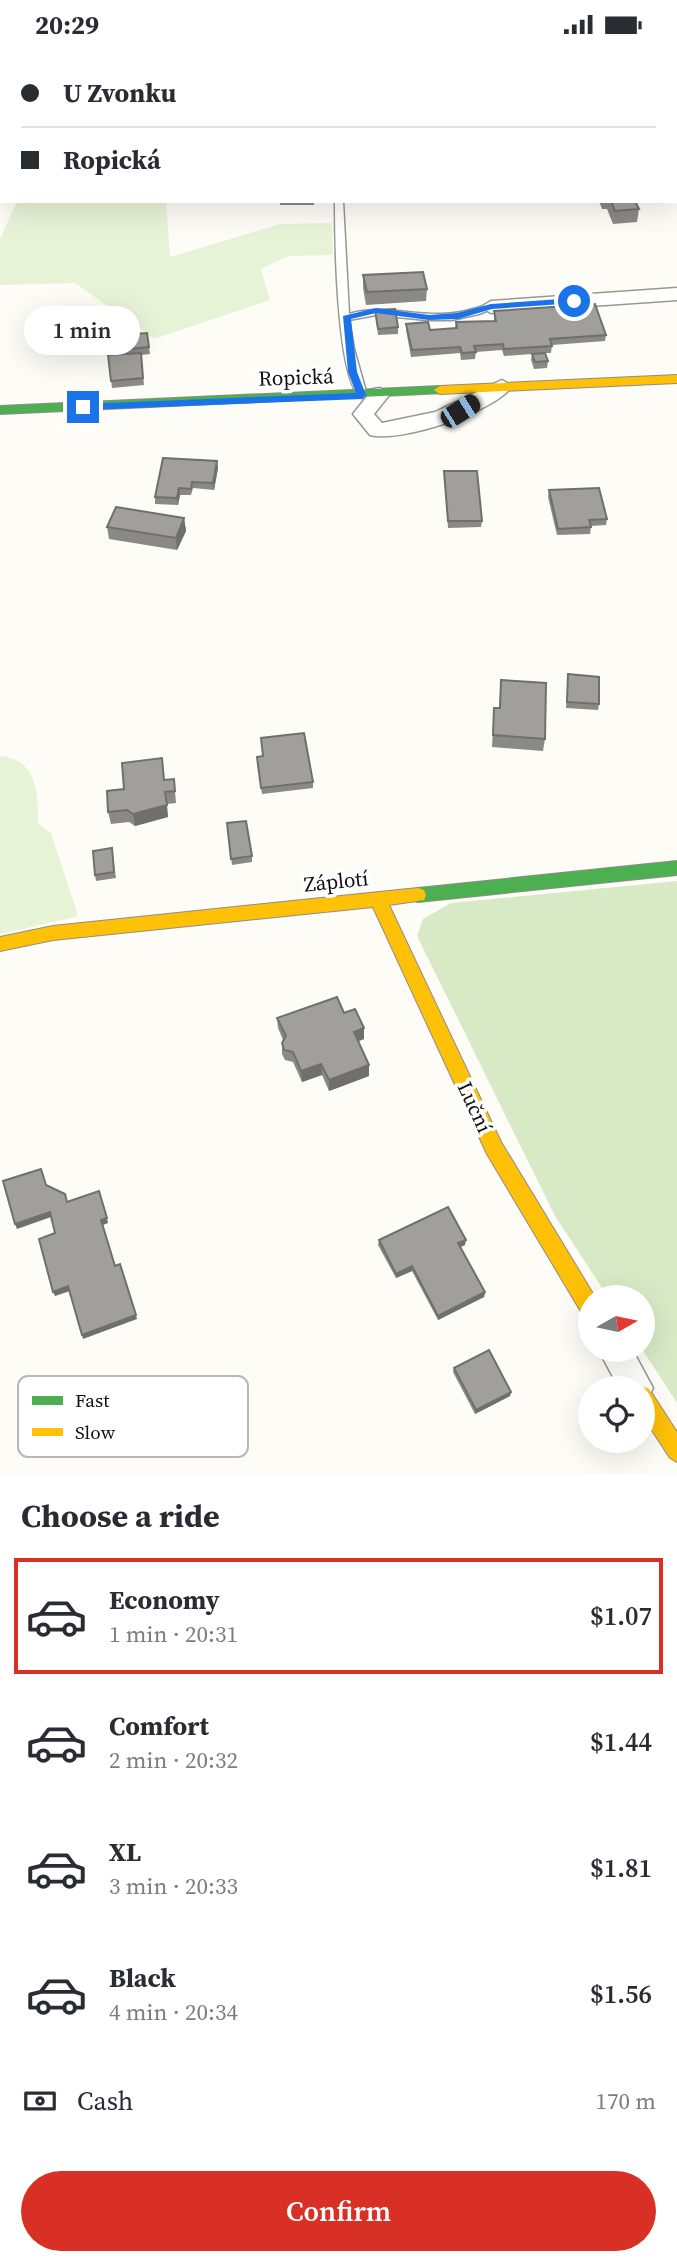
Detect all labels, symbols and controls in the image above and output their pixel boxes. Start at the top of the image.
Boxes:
text: 20:29 [35,7,99,43]
text: U Zvonku [63,75,176,111]
text: Ropická [63,142,161,178]
route start [558,285,590,317]
callout: 1 min [25,305,141,355]
text: 1 min [52,314,112,346]
street label: Ropická [258,361,335,393]
route end [67,391,99,423]
car [437,391,484,431]
street label: Záplotí [302,863,370,899]
street label: Luční [451,1077,499,1137]
north arrow [578,1285,654,1361]
map controls [578,1285,655,1453]
legend [18,1376,248,1457]
button: locate [578,1376,655,1453]
text: Fast [75,1387,110,1413]
text: Slow [75,1419,116,1445]
text: Choose a ride [21,1494,220,1538]
text: Economy [109,1582,220,1618]
icon: car [25,1585,88,1648]
text: $1.07 [590,1598,652,1634]
text: 1 min · 20:31 [109,1618,238,1650]
text: Comfort [109,1708,209,1744]
icon: car [25,1711,88,1774]
text: $1.44 [590,1724,652,1760]
text: 2 min · 20:32 [109,1744,238,1776]
text: XL [109,1834,141,1870]
icon: car [25,1837,88,1900]
text: $1.81 [590,1850,652,1886]
text: 3 min · 20:33 [109,1870,238,1902]
text: Black [109,1960,176,1996]
icon: car [25,1963,88,2026]
text: $1.56 [590,1976,652,2012]
text: 4 min · 20:34 [109,1996,238,2028]
icon: cash [21,2082,59,2120]
text: Cash [77,2083,133,2119]
text: 170 m [595,2085,656,2117]
button: Confirm [21,2171,656,2251]

